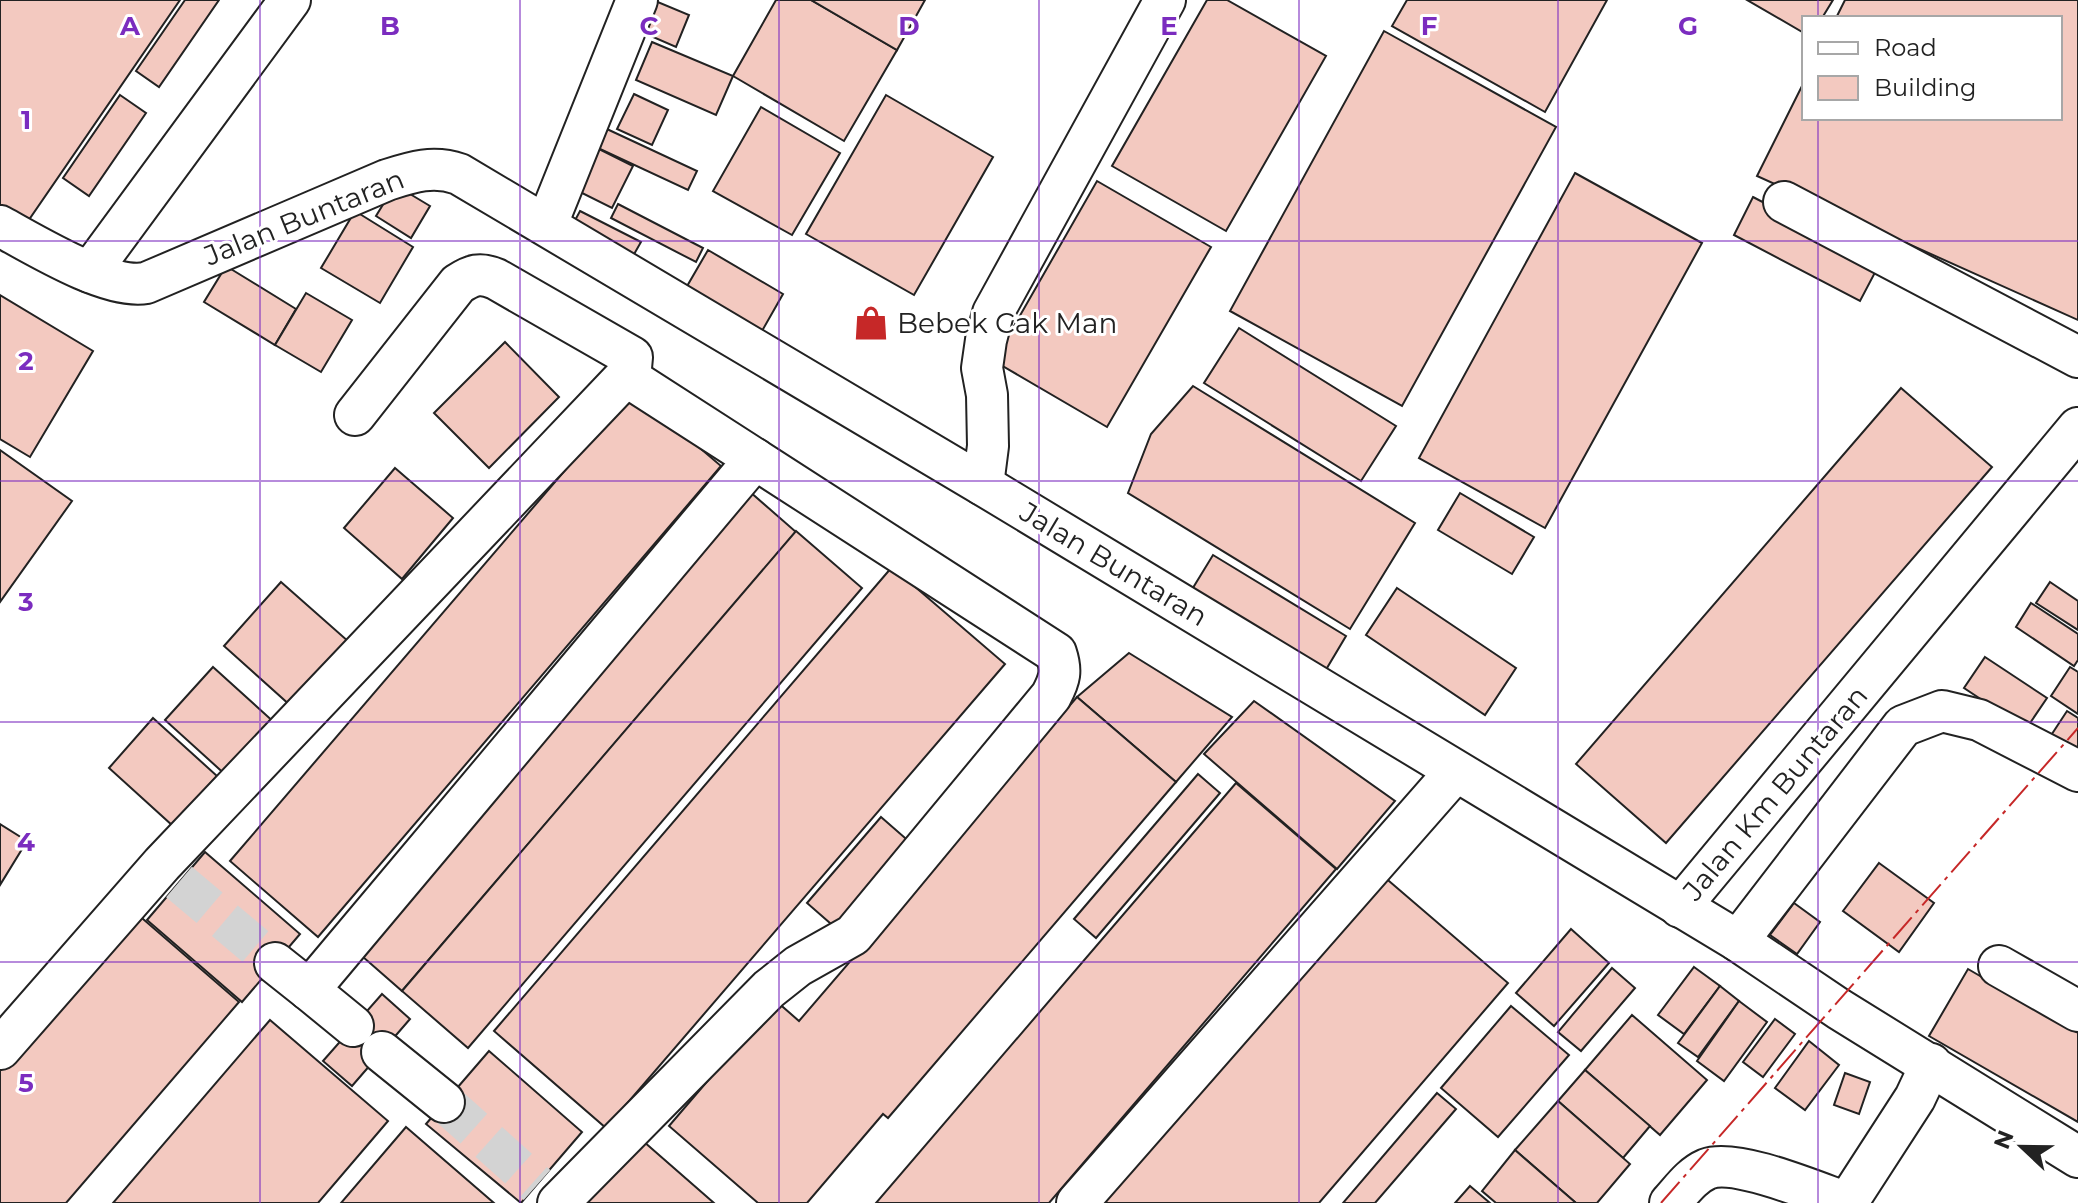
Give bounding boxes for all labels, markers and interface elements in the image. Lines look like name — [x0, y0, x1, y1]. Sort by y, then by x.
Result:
text: A — [119, 10, 141, 42]
text: B — [380, 10, 400, 42]
text: C — [640, 10, 659, 42]
text: D — [898, 10, 920, 42]
text: E — [1160, 10, 1178, 42]
text: F — [1421, 10, 1437, 42]
text: G — [1678, 10, 1698, 42]
legend — [1802, 16, 2062, 120]
text: Road — [1874, 33, 1937, 62]
text: Building — [1874, 73, 1977, 102]
text: 1 — [21, 104, 31, 136]
street label: Jalan Buntaran — [198, 161, 409, 273]
shop icon: Bebek Cak Man — [852, 304, 890, 342]
place label: Bebek Cak Man — [897, 306, 1117, 340]
text: 2 — [18, 345, 34, 377]
street label: Jalan Buntaran — [1013, 494, 1214, 633]
text: 3 — [17, 586, 34, 618]
street label: Jalan Km Buntaran — [1675, 679, 1875, 908]
text: 4 — [17, 826, 35, 858]
text: 5 — [18, 1067, 34, 1099]
north arrow — [1982, 1107, 2062, 1187]
text: N — [1988, 1126, 2020, 1153]

